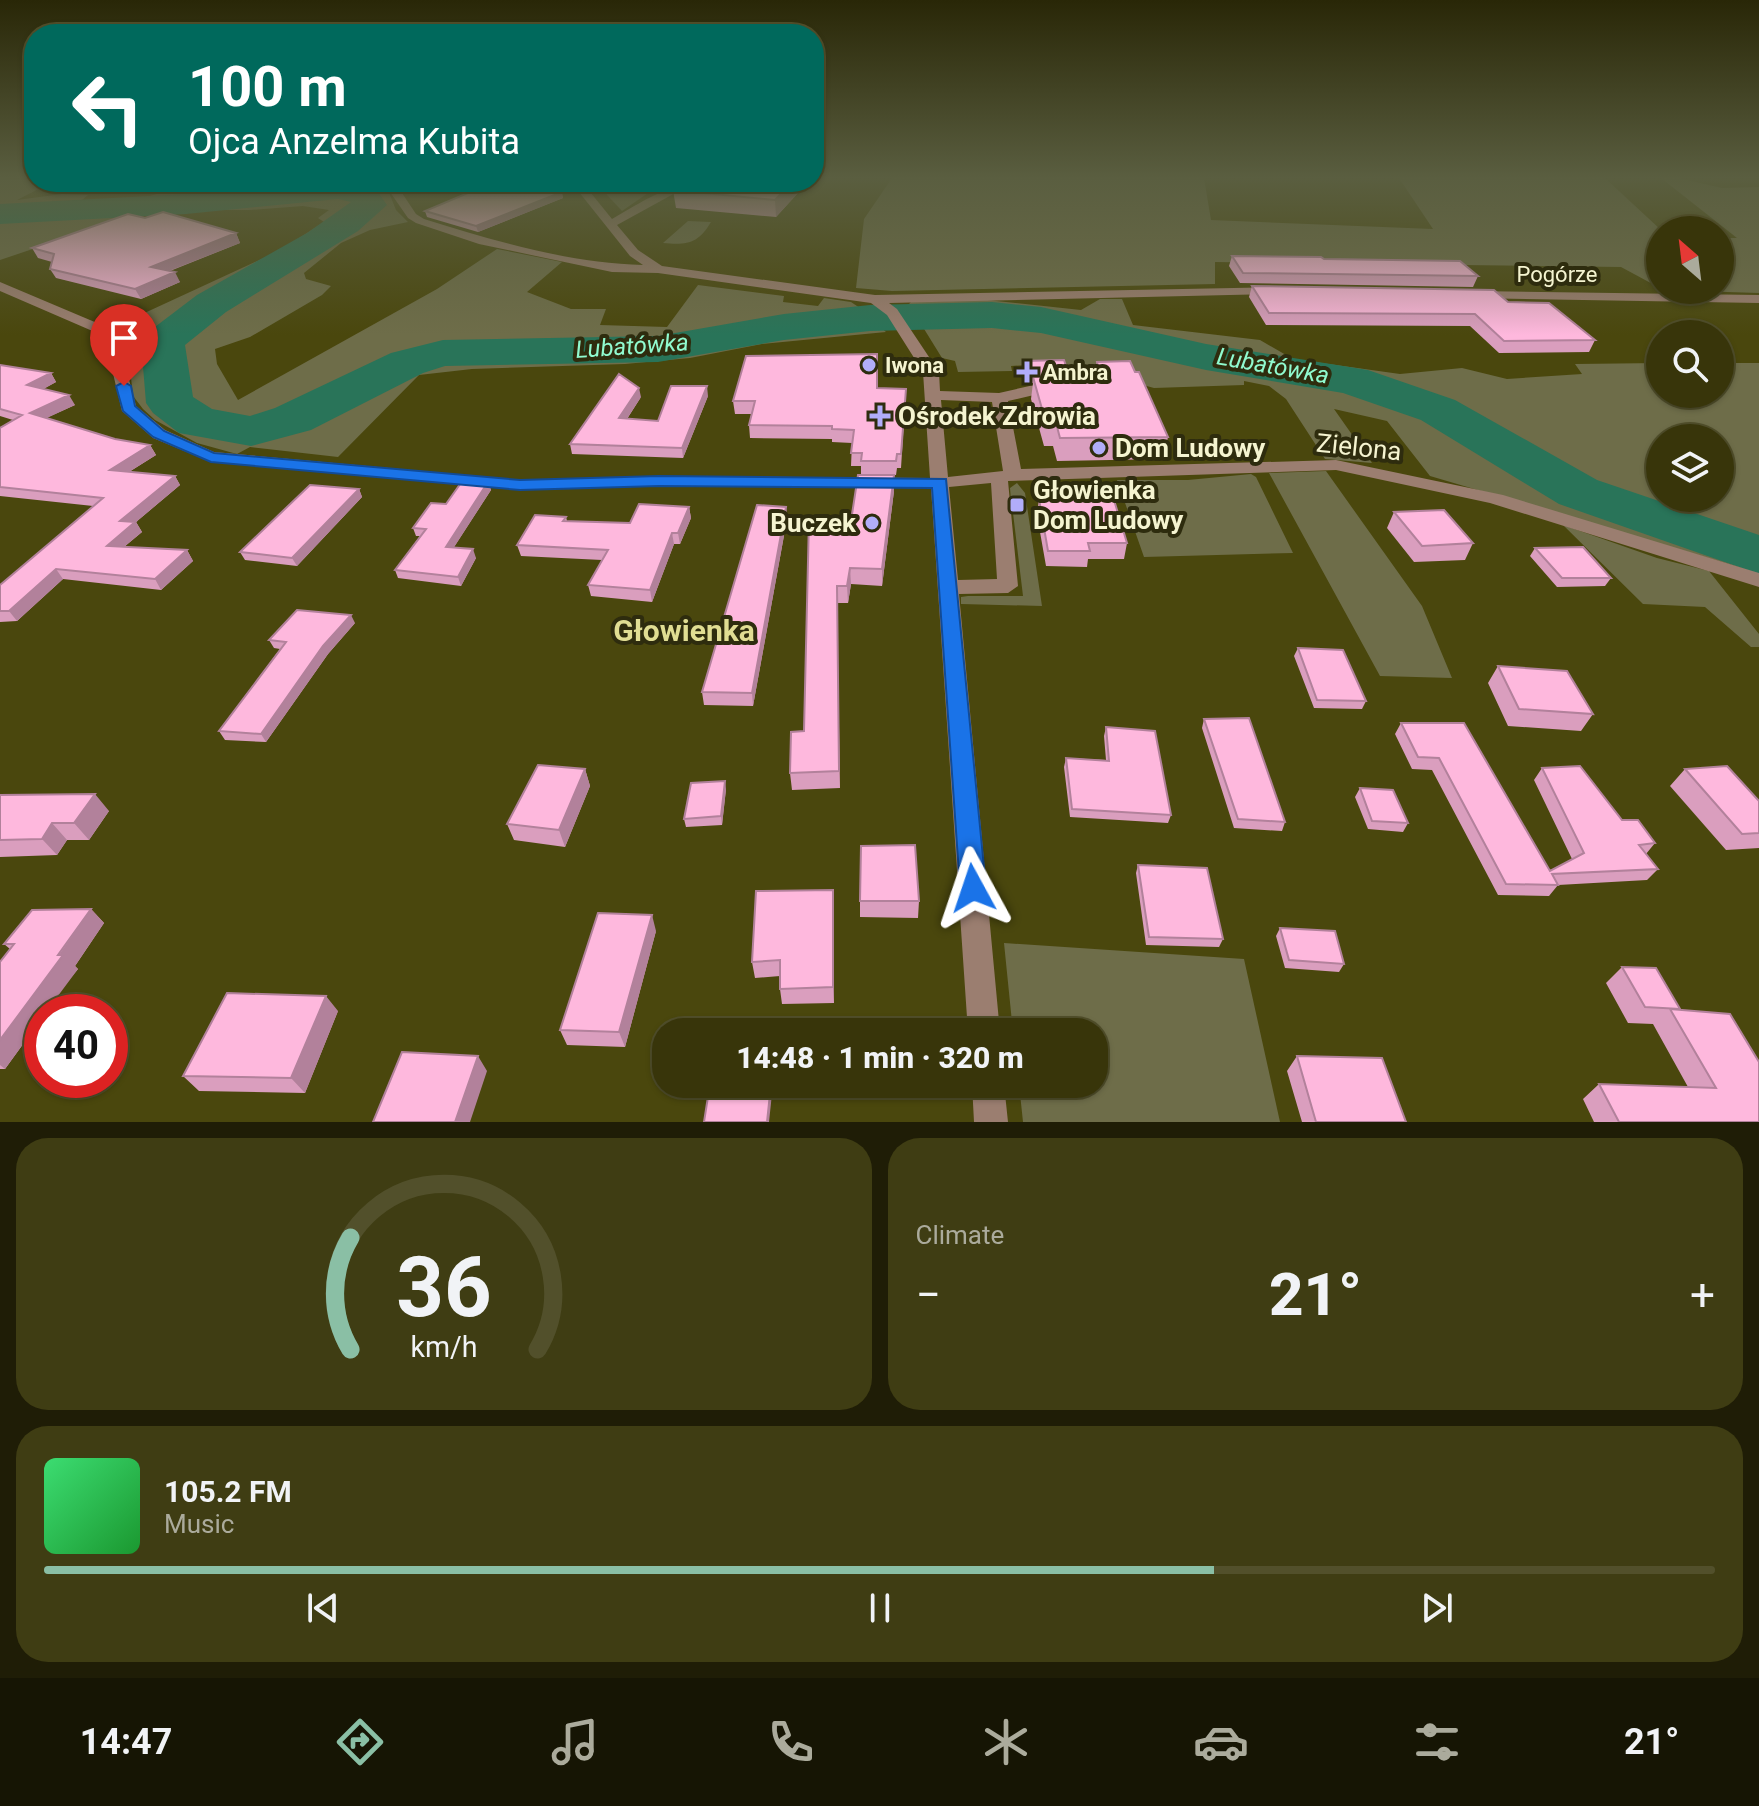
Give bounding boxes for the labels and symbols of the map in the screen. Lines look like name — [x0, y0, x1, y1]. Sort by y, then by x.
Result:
north arrow — [1646, 216, 1734, 304]
street label: Pogórze — [1516, 262, 1598, 287]
pin — [90, 304, 158, 386]
water label: Lubatówka — [575, 328, 689, 364]
water label: Lubatówka — [1215, 342, 1331, 390]
place label: Iwona — [885, 353, 944, 378]
marker: Iwona — [860, 356, 878, 374]
place label: Ambra — [1043, 360, 1109, 385]
marker: Ambra — [1018, 363, 1036, 381]
place label: Ośrodek Zdrowia — [898, 401, 1096, 431]
marker: Ośrodek Zdrowia — [869, 405, 891, 427]
street label: Zielona — [1315, 428, 1403, 466]
place label: Dom Ludowy — [1115, 433, 1266, 463]
marker: Dom Ludowy — [1090, 439, 1108, 457]
place label: Głowienka Dom Ludowy — [1033, 475, 1184, 535]
marker: Głowienka Dom Ludowy — [1008, 496, 1026, 514]
place label: Buczek — [770, 508, 857, 538]
marker: Buczek — [863, 514, 881, 532]
district label: Głowienka — [613, 613, 755, 648]
position arrow — [931, 846, 1015, 930]
speed limit sign: 40 — [24, 994, 128, 1098]

